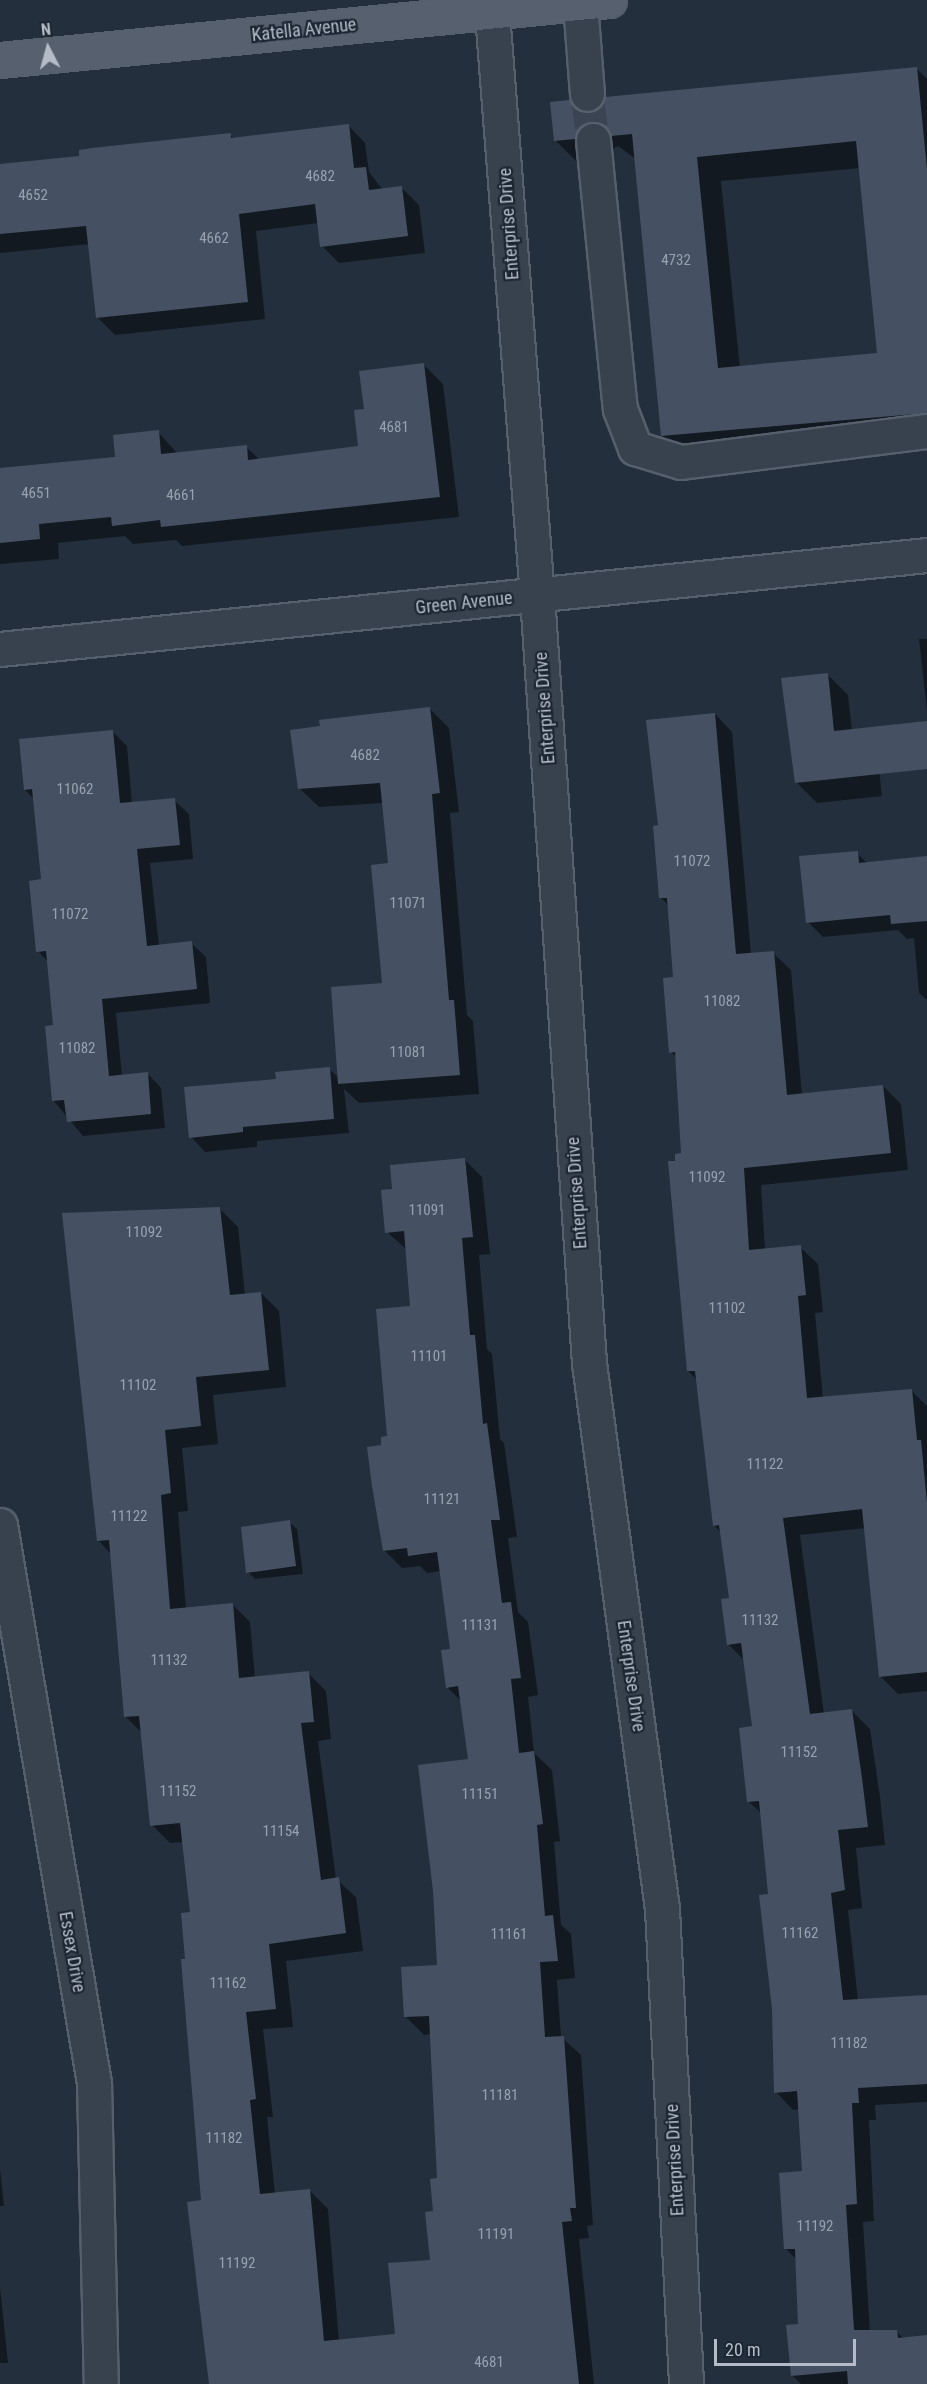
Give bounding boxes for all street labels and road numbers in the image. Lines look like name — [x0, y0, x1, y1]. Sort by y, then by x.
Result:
street label: Katella Avenue — [251, 14, 357, 46]
street label: Enterprise Drive — [494, 167, 524, 281]
street label: Green Avenue — [414, 587, 514, 619]
street label: Enterprise Drive — [530, 651, 560, 765]
street label: Enterprise Drive — [562, 1136, 592, 1250]
street label: Enterprise Drive — [613, 1619, 649, 1733]
street label: Essex Drive — [54, 1910, 90, 1994]
street label: Enterprise Drive — [661, 2103, 689, 2217]

